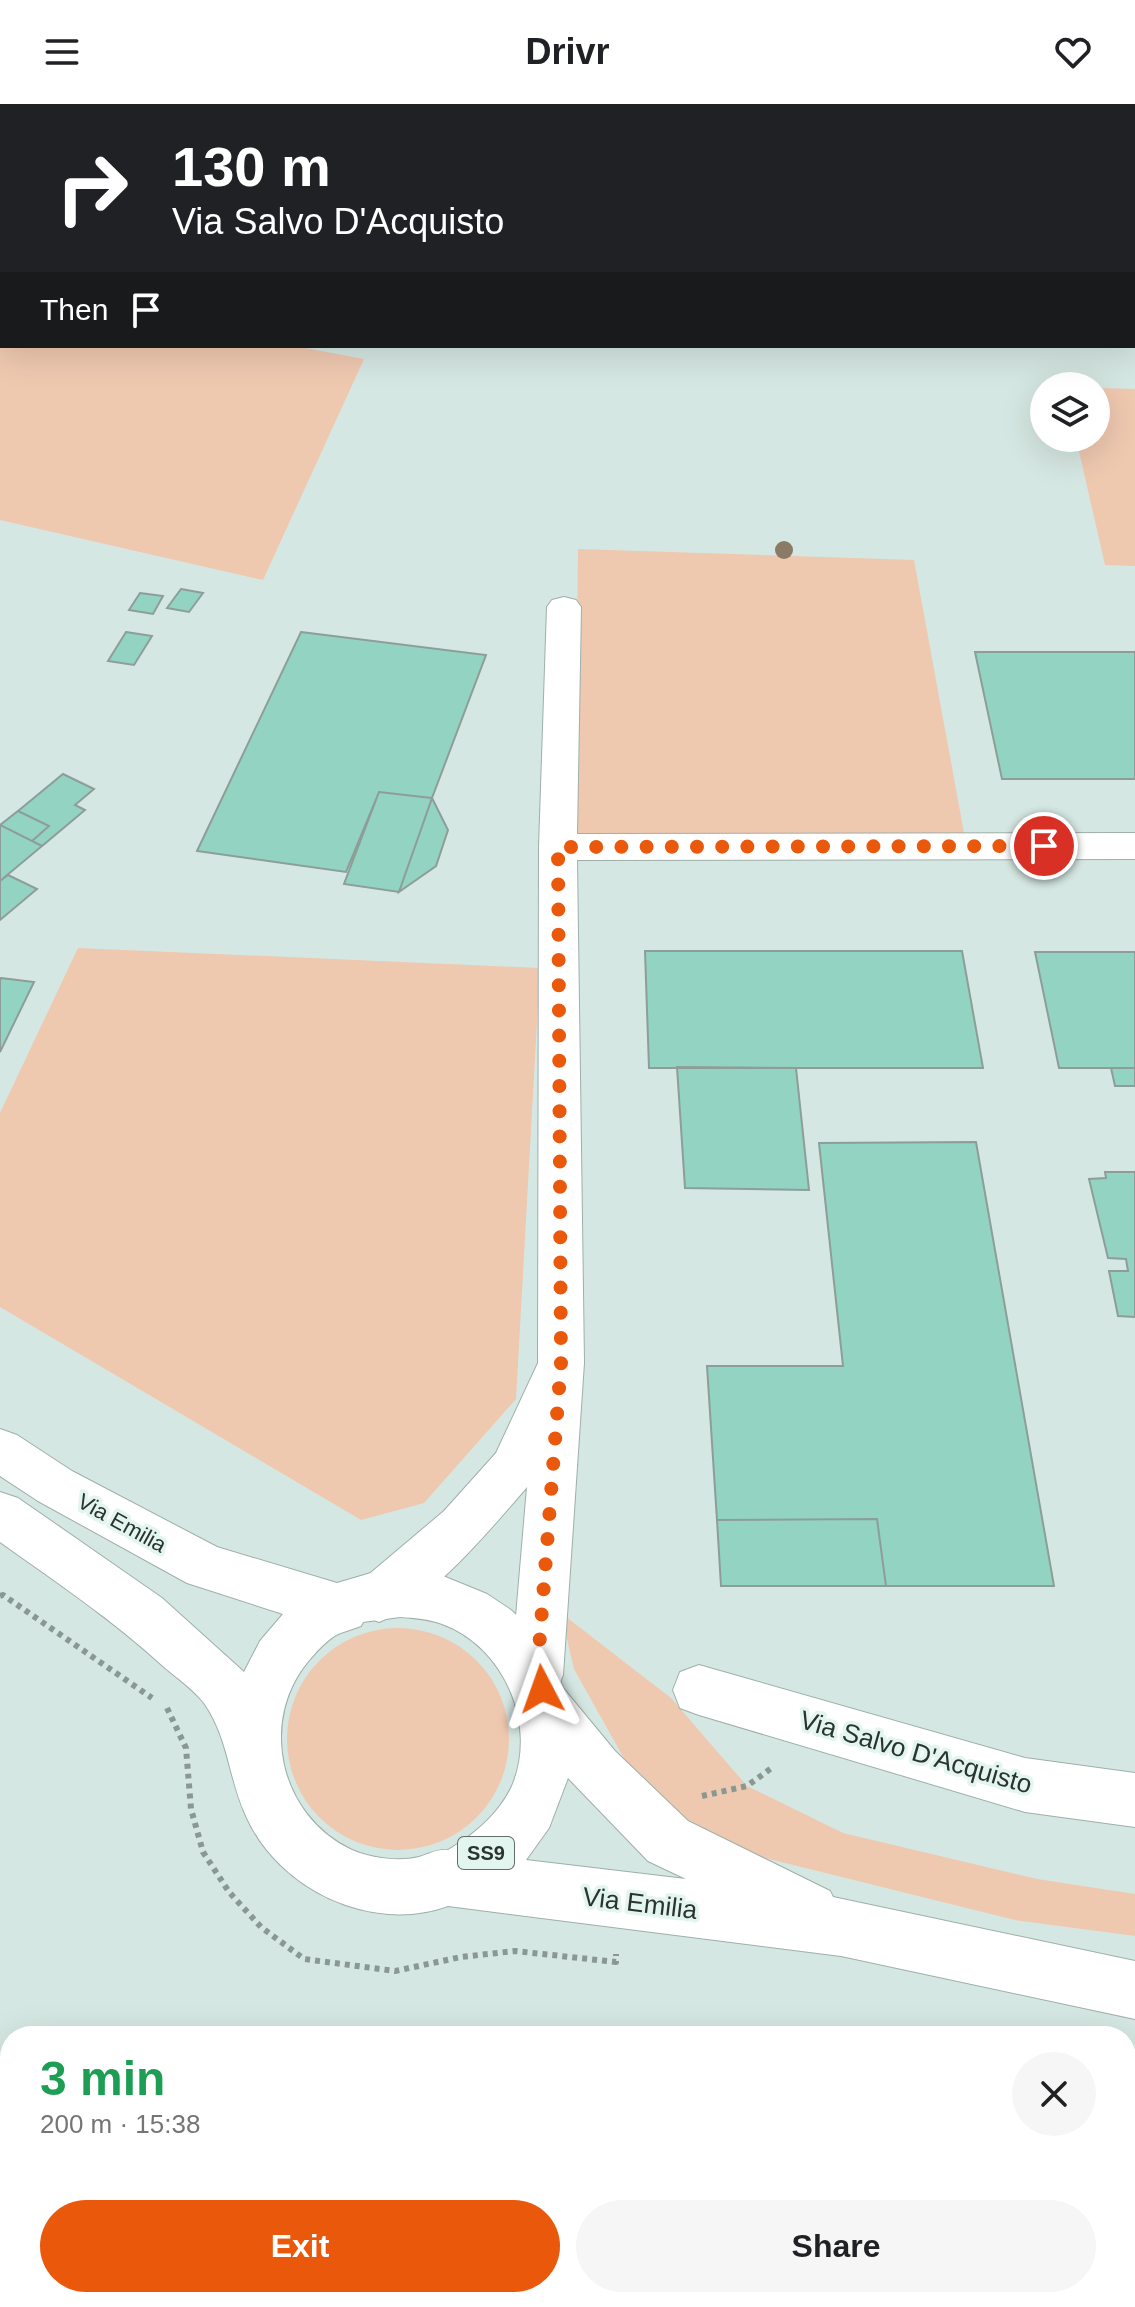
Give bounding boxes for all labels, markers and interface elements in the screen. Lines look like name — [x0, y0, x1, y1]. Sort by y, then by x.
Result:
icon: menu — [40, 30, 84, 74]
icon: heart — [1051, 30, 1095, 74]
text: Drivr — [525, 31, 610, 72]
text: 130 m — [172, 135, 331, 198]
icon: right — [40, 136, 144, 240]
text: Via Salvo D'Acquisto — [172, 201, 504, 242]
icon: arrive — [124, 288, 168, 332]
text: Then — [40, 293, 108, 326]
map controls — [1030, 372, 1110, 452]
button: layers — [1030, 372, 1110, 452]
pin — [1010, 812, 1078, 880]
icon: arrive — [1022, 824, 1066, 868]
street label: Via Emilia — [73, 1488, 171, 1558]
position arrow — [500, 1647, 584, 1731]
street label: Via Salvo D'Acquisto — [796, 1704, 1036, 1800]
road number: SS9 — [458, 1837, 514, 1869]
street label: Via Emilia — [581, 1881, 699, 1925]
text: 3 min — [40, 2052, 165, 2105]
button: close — [1012, 2052, 1096, 2136]
text: 200 m · 15:38 — [40, 2109, 200, 2139]
button: Exit — [40, 2200, 560, 2292]
button: Share — [576, 2200, 1096, 2292]

